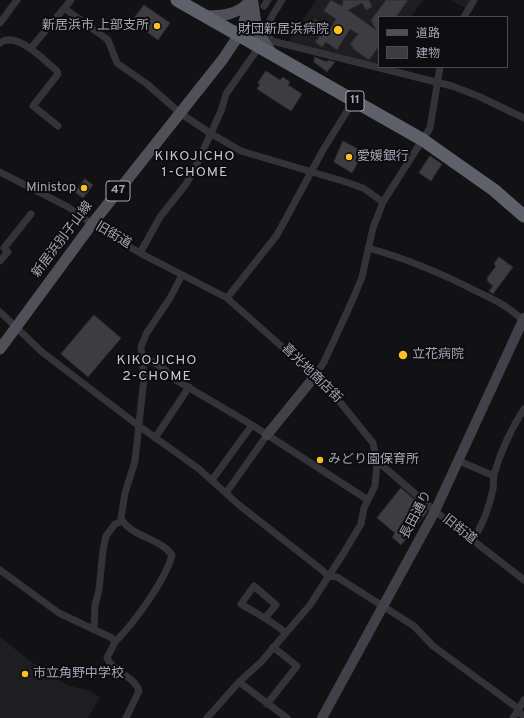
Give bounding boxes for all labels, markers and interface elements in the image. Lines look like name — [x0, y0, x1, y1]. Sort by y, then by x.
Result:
legend — [378, 16, 508, 68]
place label: 新居浜市 上部支所 — [42, 18, 149, 34]
marker: 新居浜市 上部支所 — [152, 21, 162, 31]
place label: 財団新居浜病院 — [238, 22, 329, 38]
marker: 財団新居浜病院 — [332, 24, 344, 36]
text: 道路 — [416, 26, 440, 42]
text: 建物 — [416, 46, 440, 62]
road number: 11 — [346, 91, 364, 111]
district label: KIKOJICHO 1-CHOME — [154, 149, 236, 182]
place label: 愛媛銀行 — [357, 149, 409, 165]
marker: 愛媛銀行 — [344, 152, 354, 162]
place label: Ministop — [26, 180, 76, 196]
road number: 47 — [106, 181, 130, 201]
marker: Ministop — [79, 183, 89, 193]
street label: 新居浜別子山線 — [29, 199, 97, 281]
street label: 旧街道 — [92, 219, 134, 253]
street label: 喜光地商店街 — [278, 341, 344, 407]
place label: 立花病院 — [412, 347, 464, 363]
marker: 立花病院 — [397, 349, 409, 361]
district label: KIKOJICHO 2-CHOME — [116, 353, 198, 386]
place label: みどり園保育所 — [328, 452, 419, 468]
marker: みどり園保育所 — [315, 455, 325, 465]
street label: 長田通り — [398, 488, 436, 542]
street label: 旧街道 — [439, 512, 479, 548]
place label: 市立角野中学校 — [33, 666, 124, 682]
marker: 市立角野中学校 — [20, 669, 30, 679]

